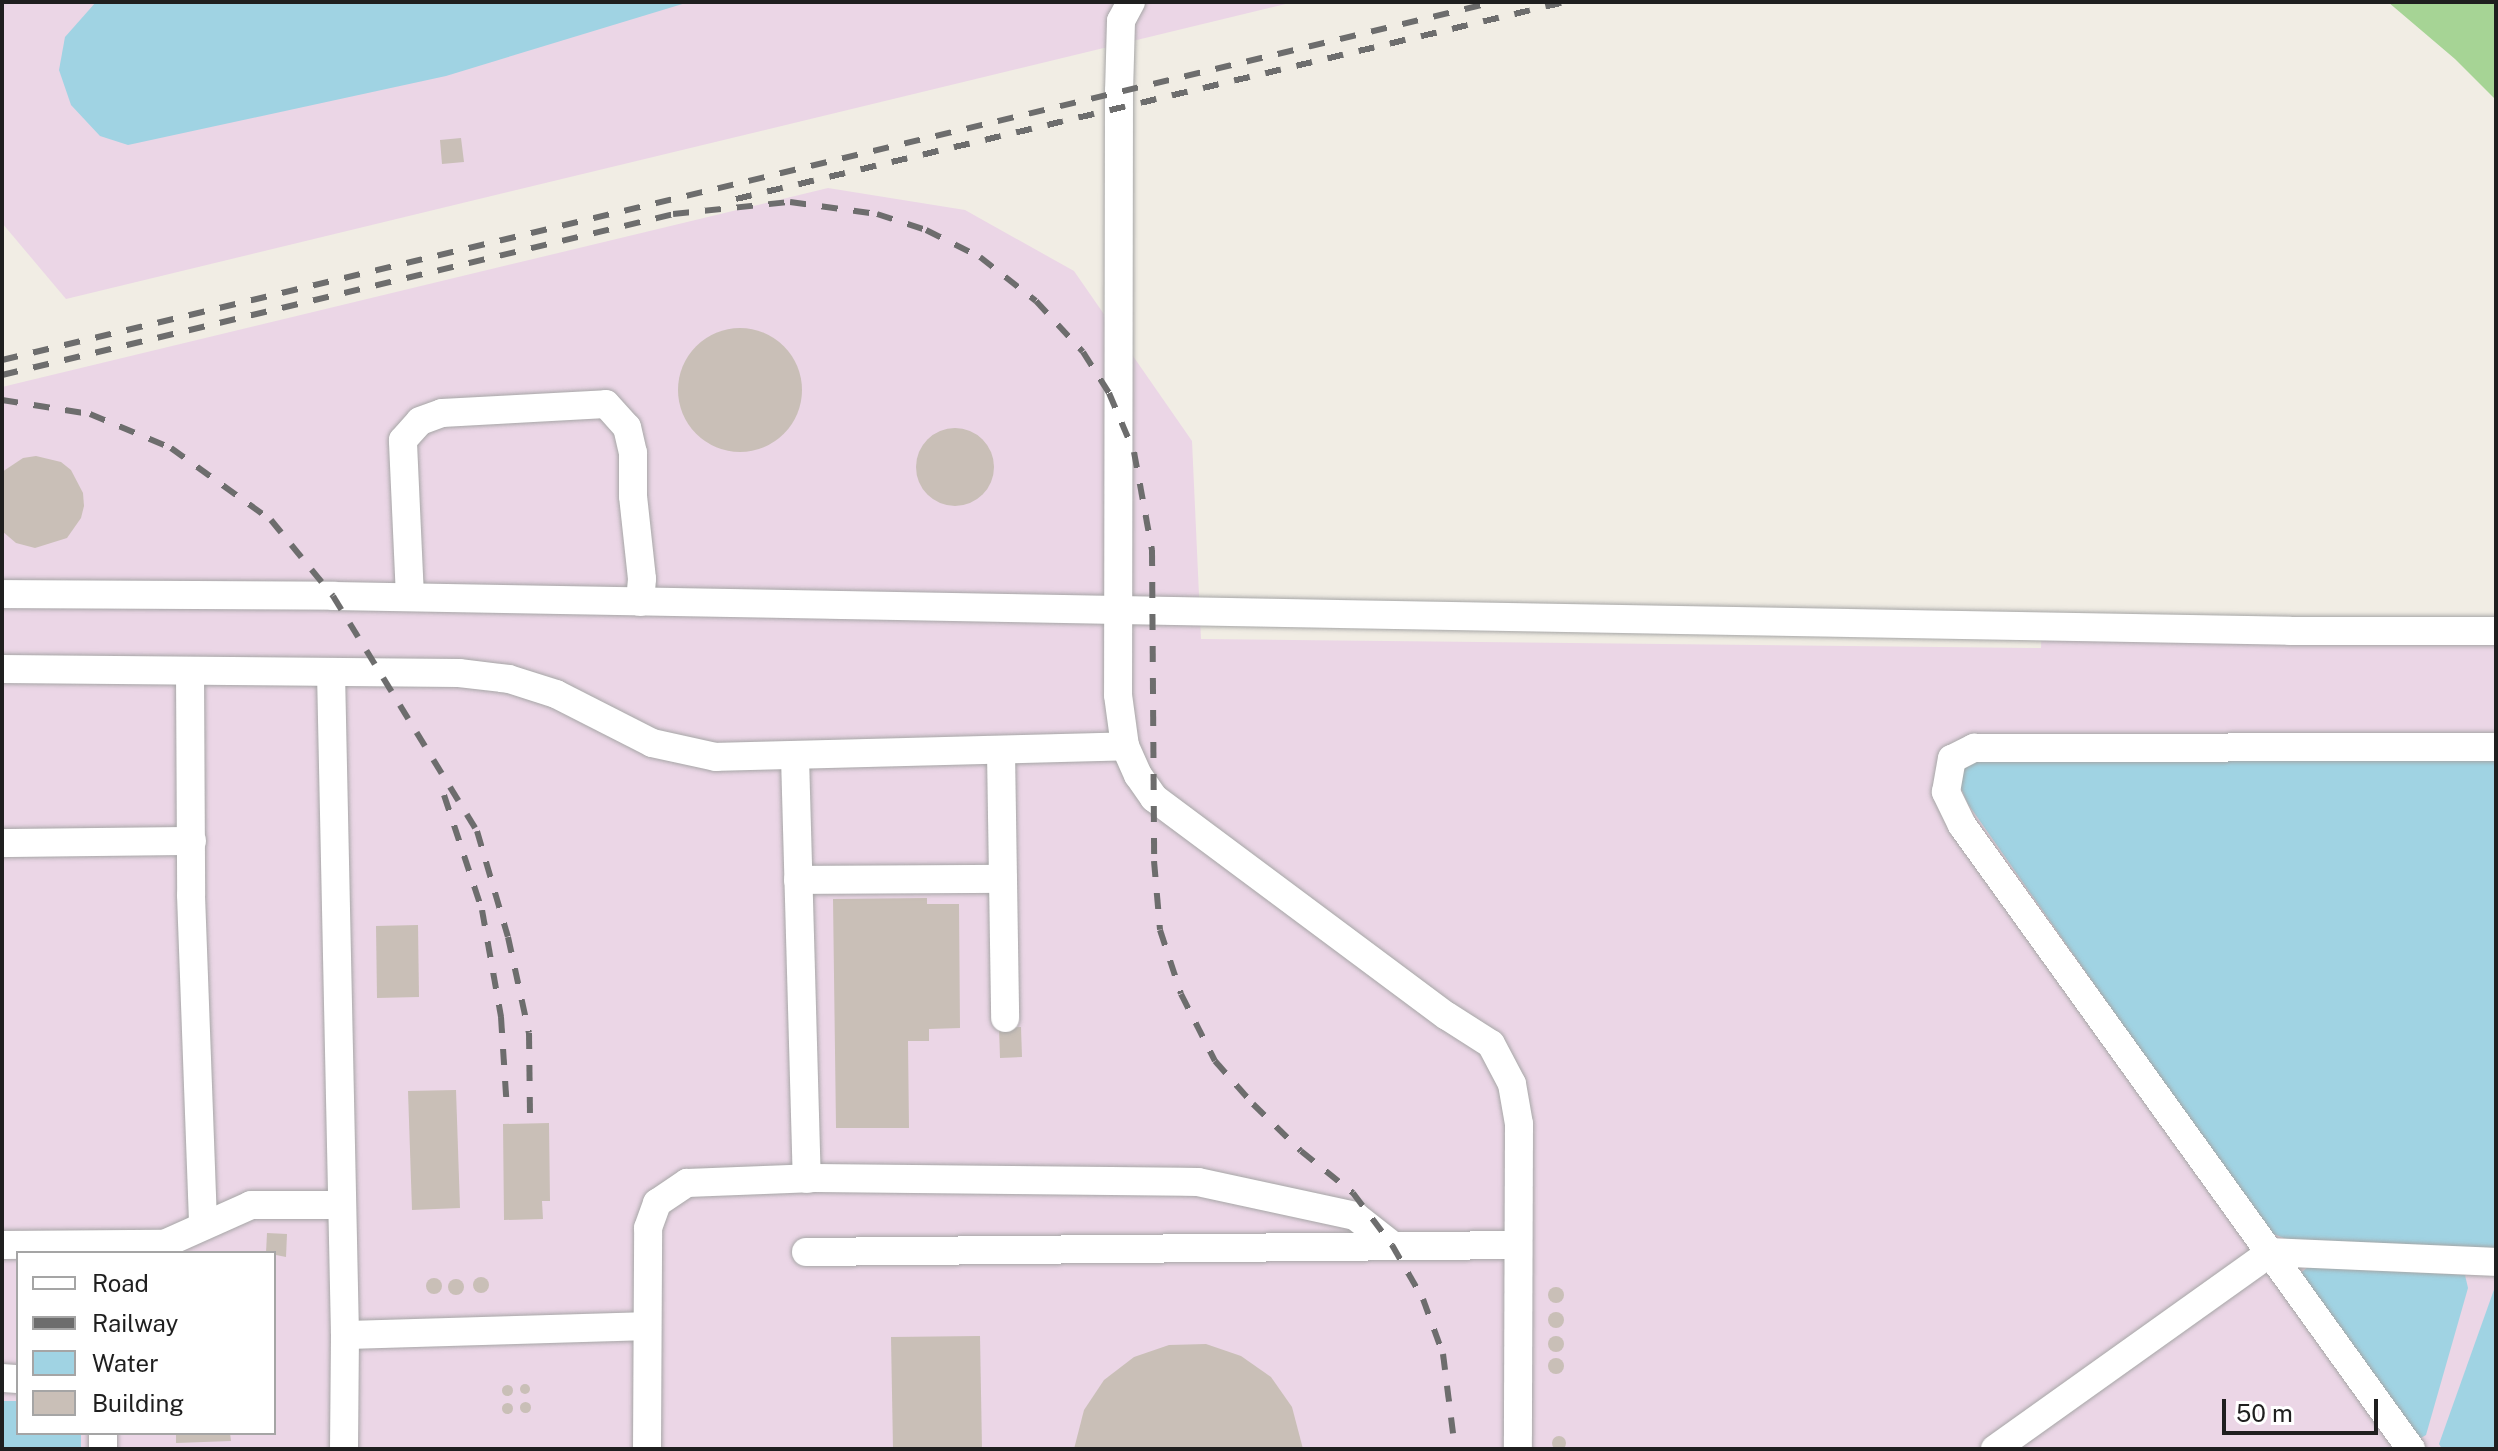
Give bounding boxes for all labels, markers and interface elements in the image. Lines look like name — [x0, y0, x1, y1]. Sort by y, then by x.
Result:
legend — [16, 1251, 276, 1435]
text: Road — [92, 1269, 149, 1297]
text: Railway — [92, 1309, 178, 1337]
text: Water — [92, 1349, 159, 1377]
scale bar — [2226, 1383, 2382, 1433]
text: Building — [92, 1389, 184, 1417]
text: 50 m — [2236, 1399, 2293, 1427]

